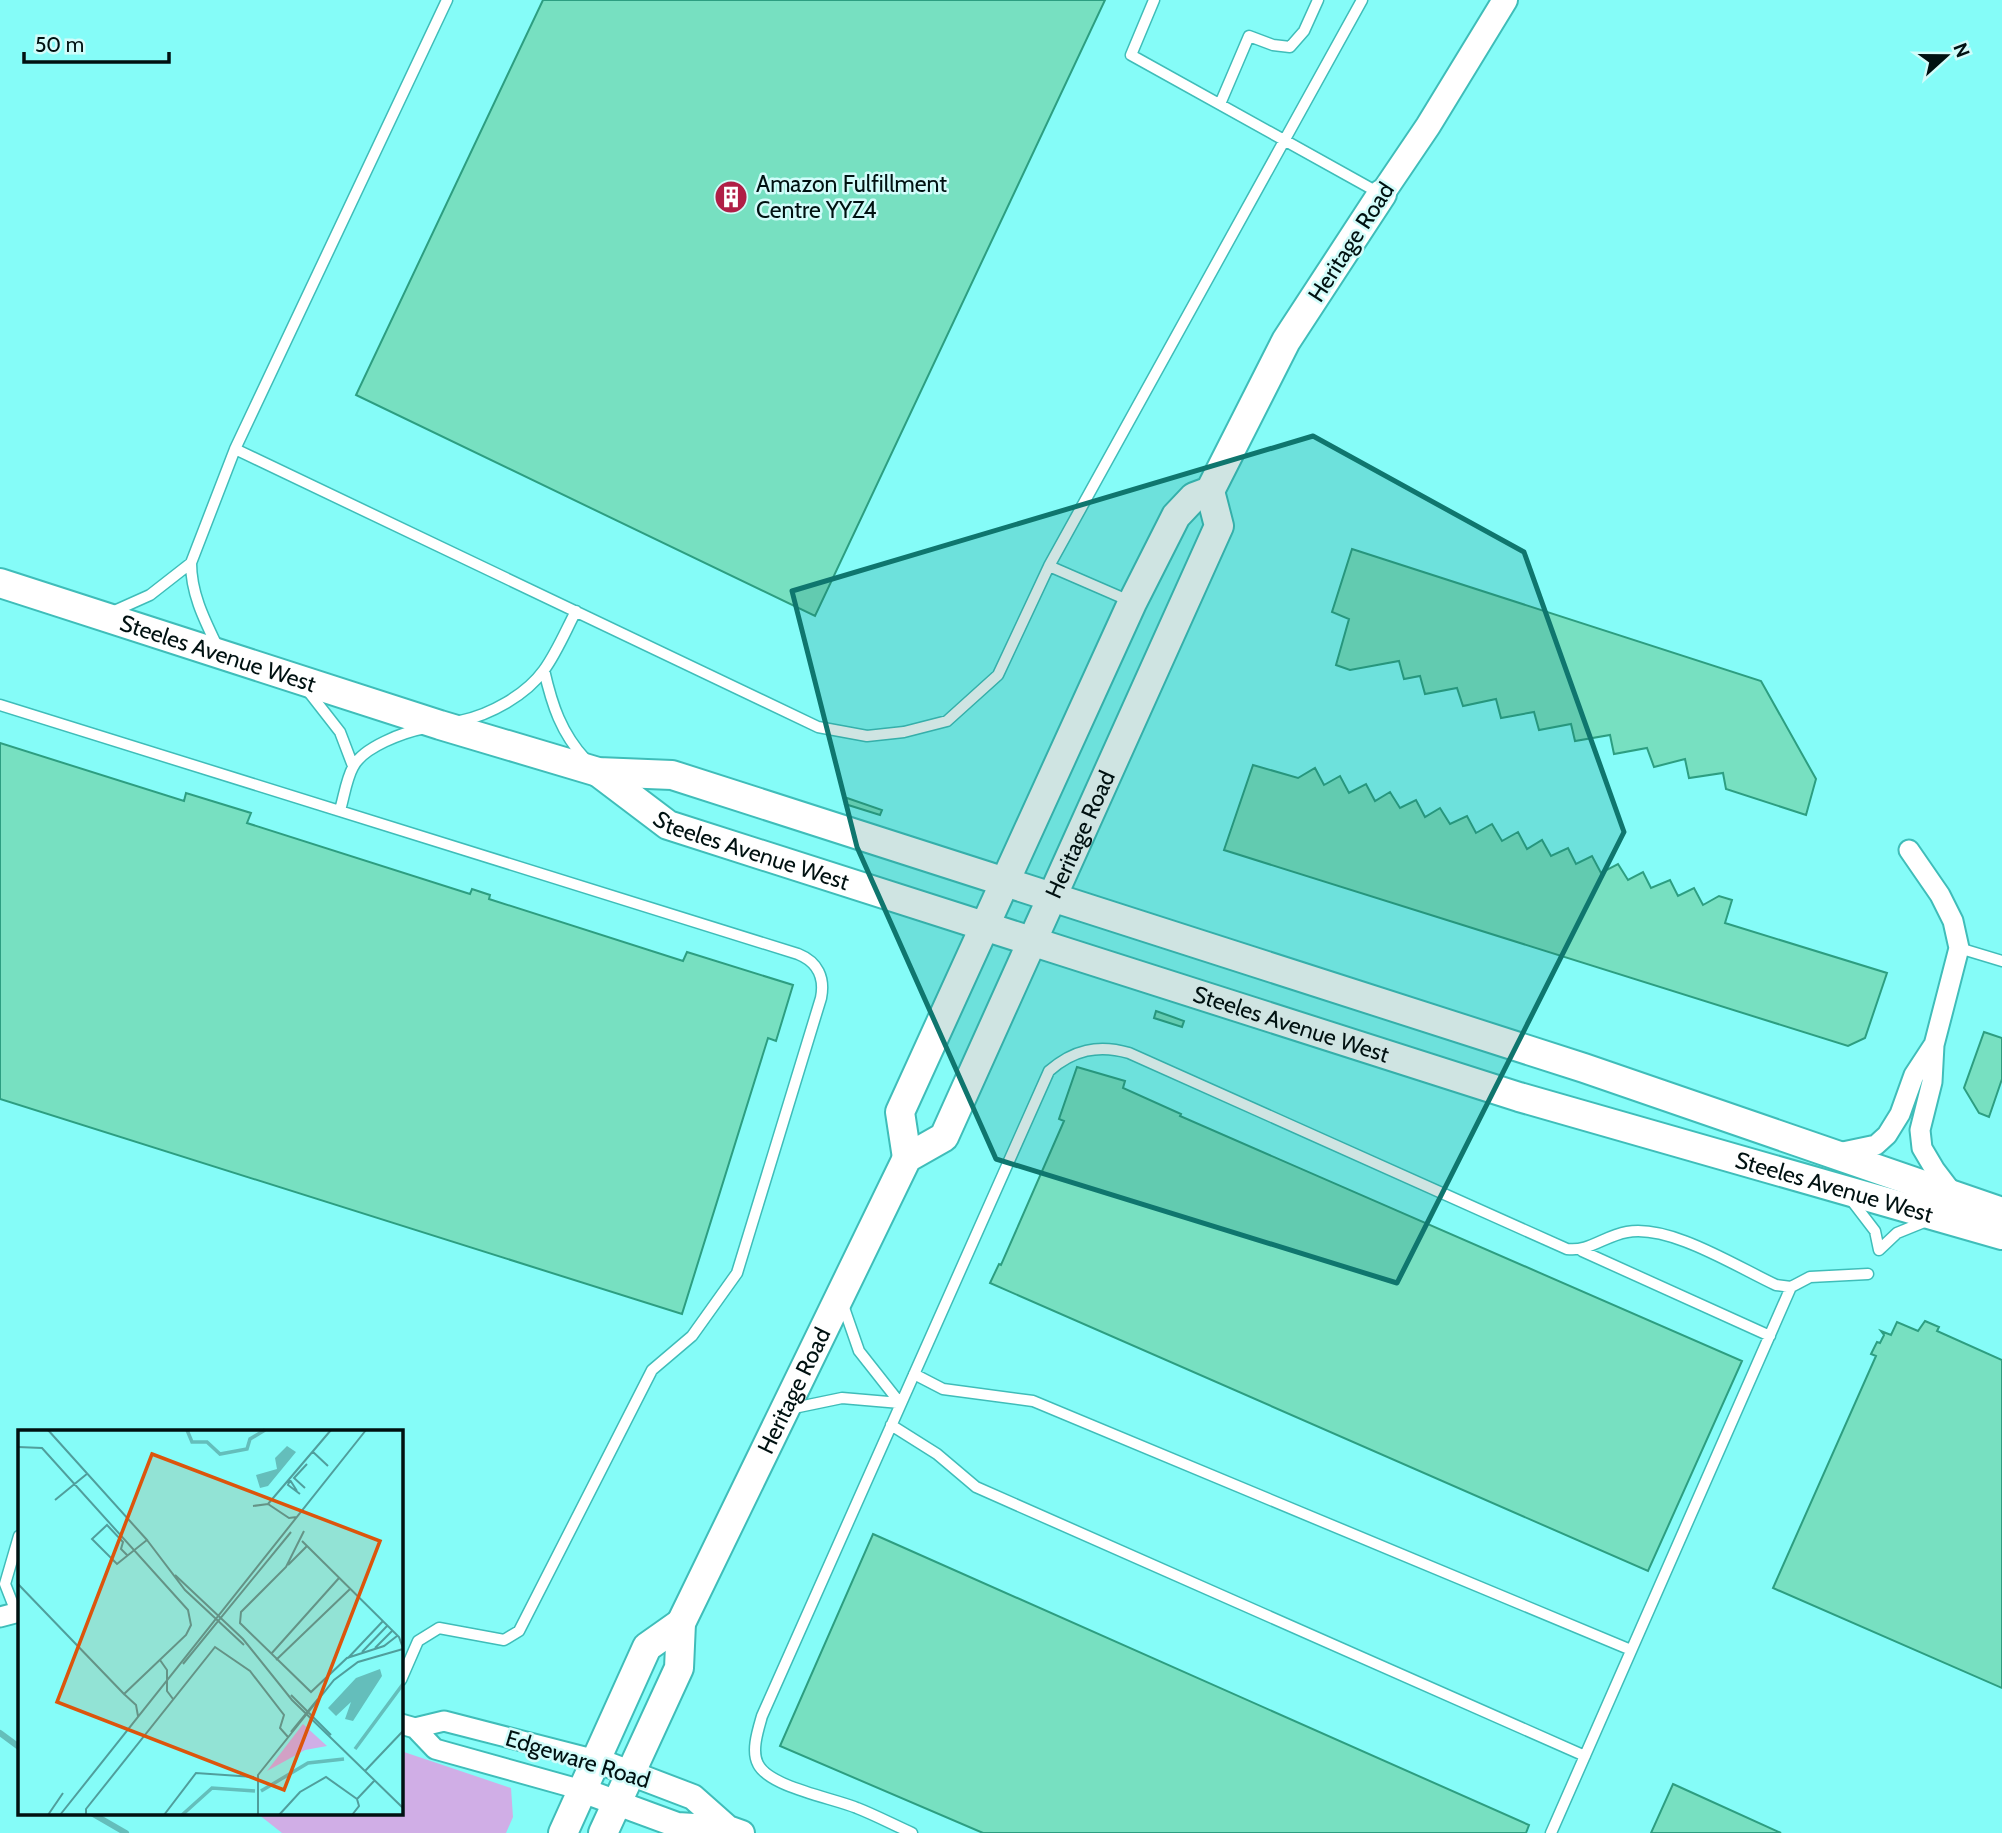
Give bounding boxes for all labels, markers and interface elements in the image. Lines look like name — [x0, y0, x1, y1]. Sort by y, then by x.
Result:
scale bar — [24, 21, 170, 65]
north arrow — [1911, 21, 1981, 91]
text: 50 m — [35, 32, 84, 57]
text: N — [1948, 40, 1975, 60]
place label: Amazon Fulfillment Centre YYZ4 — [756, 170, 947, 224]
street label: Heritage Road — [1302, 177, 1400, 307]
building icon: Amazon Fulfillment Centre YYZ4 — [712, 178, 750, 216]
street label: Steeles Avenue West — [116, 609, 320, 698]
street label: Heritage Road — [1039, 766, 1121, 903]
street label: Steeles Avenue West — [648, 805, 853, 896]
street label: Steeles Avenue West — [1190, 980, 1393, 1069]
street label: Steeles Avenue West — [1732, 1146, 1936, 1229]
street label: Heritage Road — [751, 1323, 836, 1458]
inset map — [18, 1430, 402, 1815]
street label: Edgeware Road — [502, 1724, 654, 1794]

